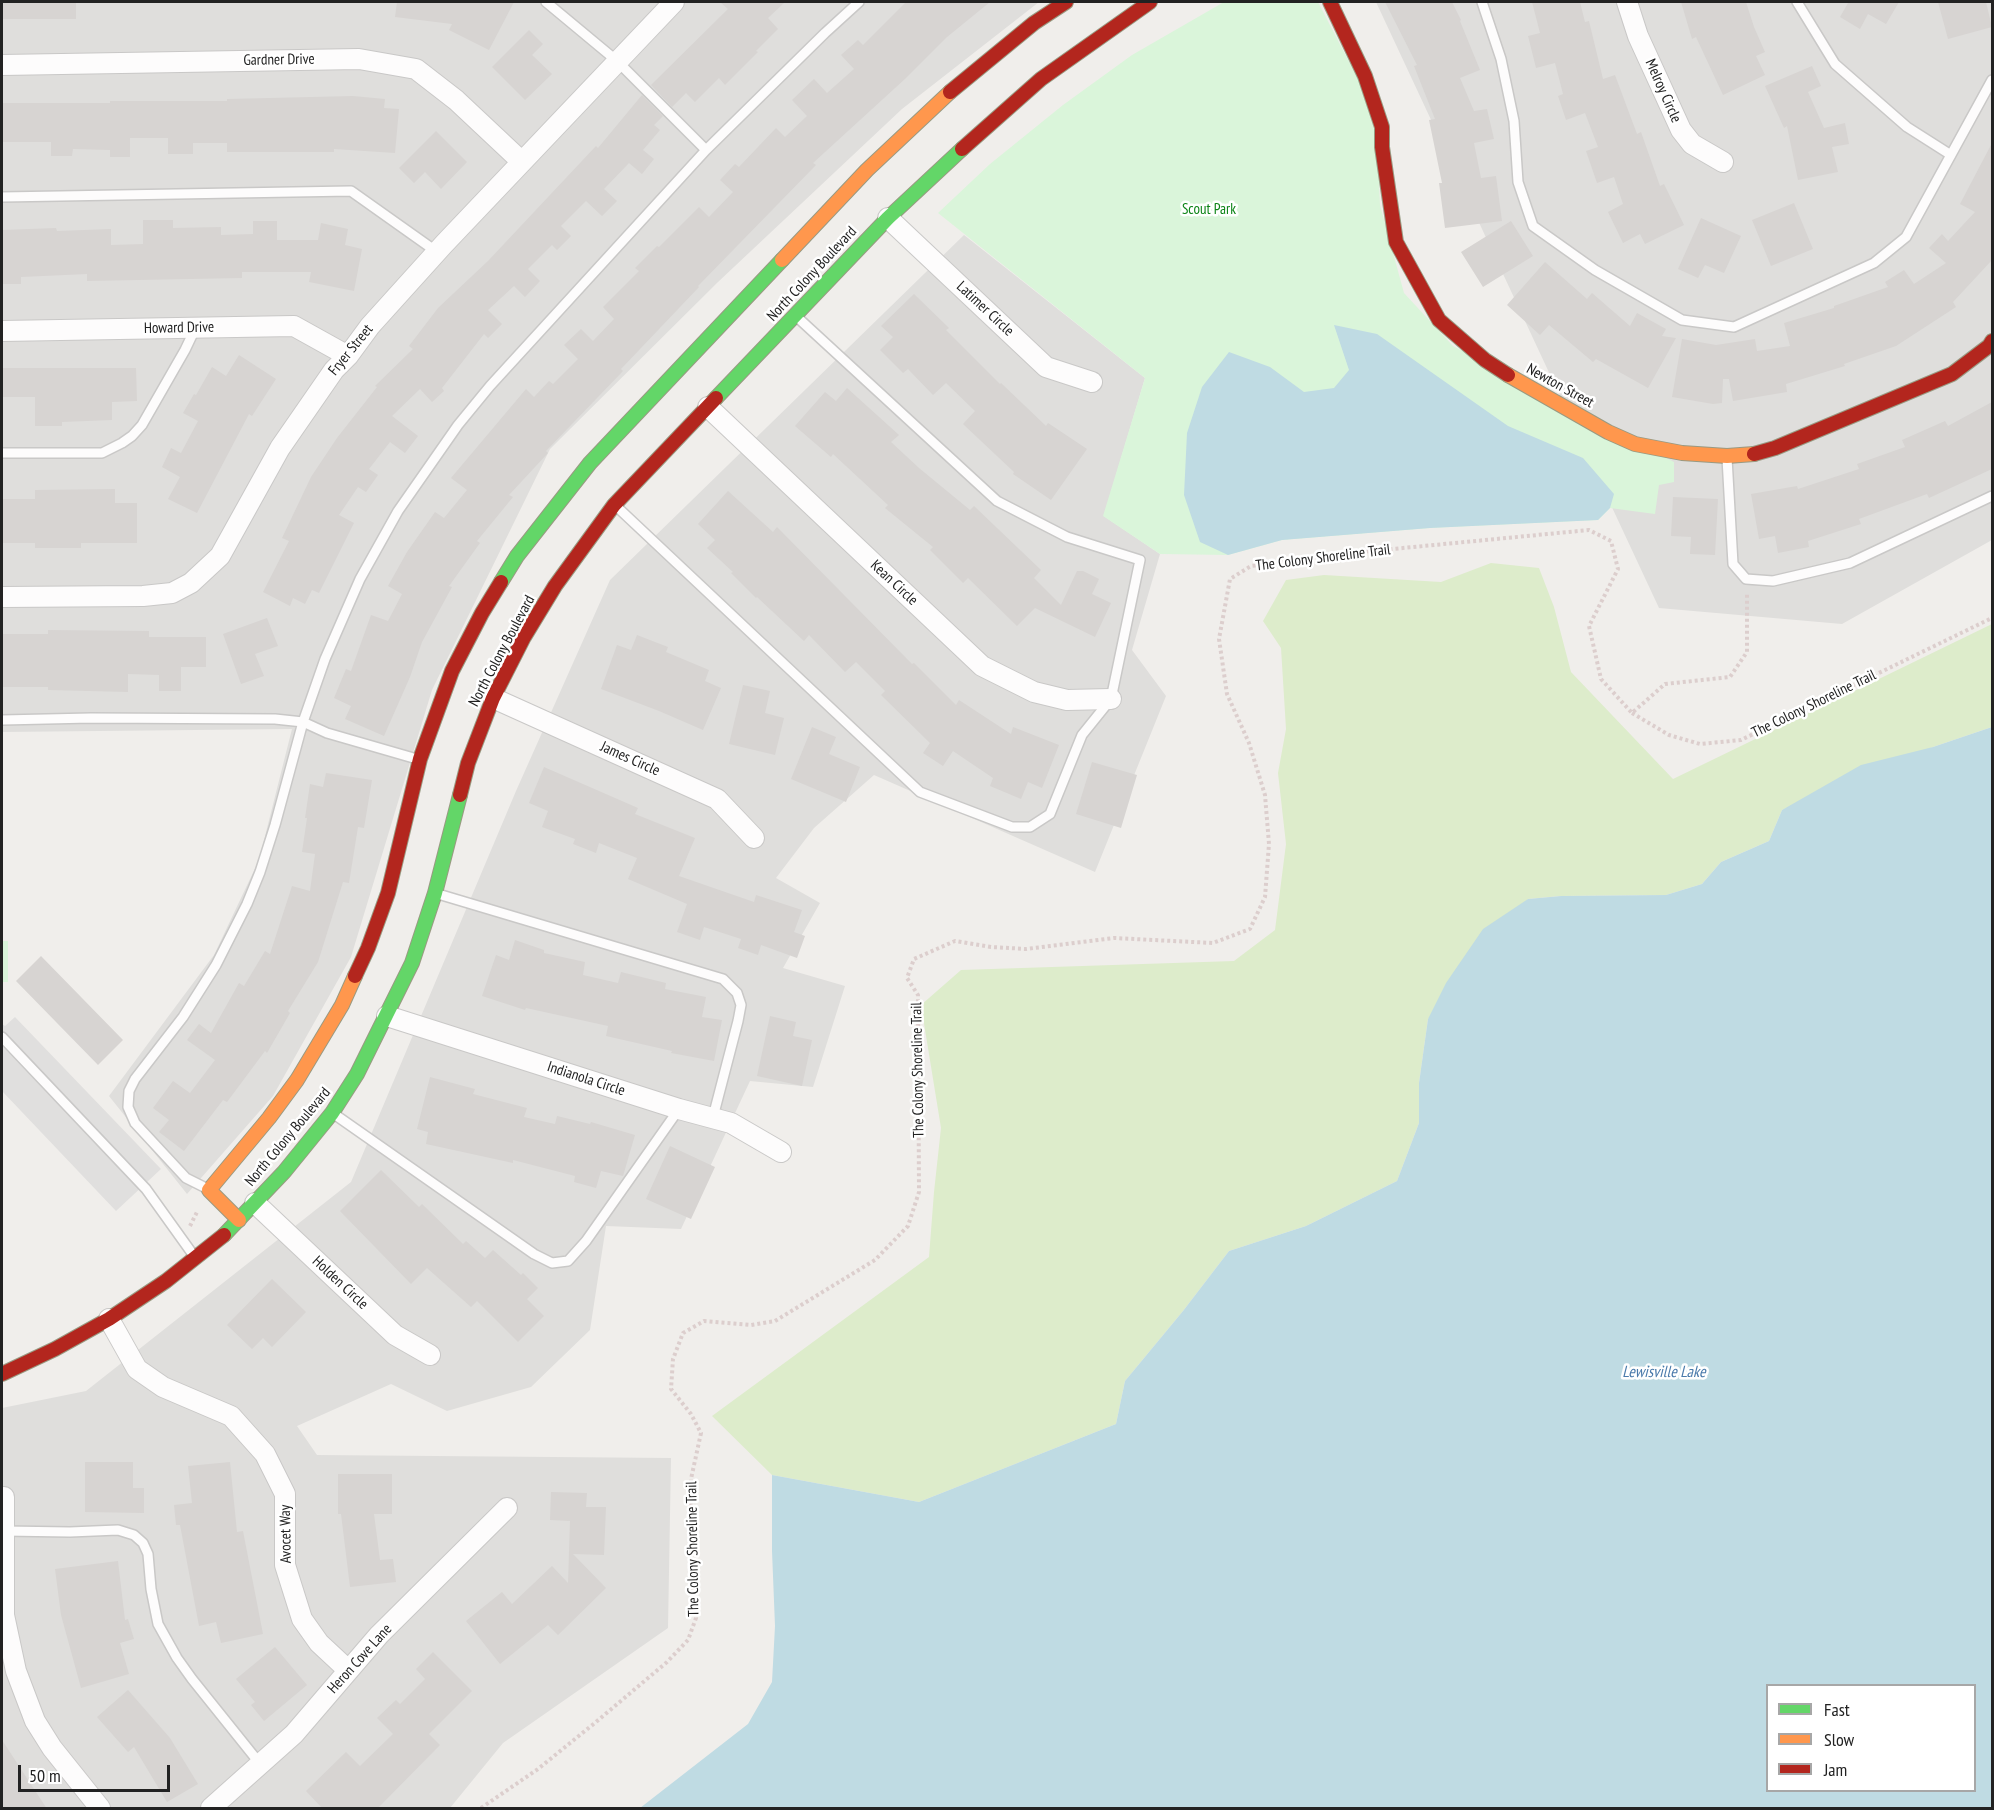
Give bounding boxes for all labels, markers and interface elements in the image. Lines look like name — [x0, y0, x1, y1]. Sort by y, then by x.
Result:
street label: Gardner Drive — [243, 50, 315, 70]
street label: Melroy Circle — [1641, 56, 1685, 126]
park label: Scout Park — [1182, 201, 1236, 219]
street label: North Colony Boulevard — [763, 223, 861, 325]
street label: Latimer Circle — [953, 278, 1017, 340]
street label: Howard Drive — [144, 318, 214, 338]
street label: Fryer Street — [325, 321, 377, 379]
street label: Newton Street — [1523, 360, 1597, 412]
street label: The Colony Shoreline Trail — [1255, 541, 1391, 575]
street label: Kean Circle — [867, 557, 921, 609]
street label: North Colony Boulevard — [465, 592, 539, 710]
street label: The Colony Shoreline Trail — [1749, 666, 1879, 742]
street label: James Circle — [598, 738, 662, 780]
street label: The Colony Shoreline Trail — [908, 1002, 928, 1138]
street label: Indianola Circle — [545, 1058, 627, 1100]
street label: North Colony Boulevard — [242, 1084, 334, 1190]
street label: Holden Circle — [308, 1253, 372, 1313]
water label: Lewisville Lake — [1622, 1362, 1706, 1382]
street label: The Colony Shoreline Trail — [683, 1481, 703, 1617]
street label: Avocet Way — [276, 1504, 296, 1564]
street label: Heron Cove Lane — [324, 1621, 396, 1697]
legend — [1766, 1684, 1976, 1792]
text: Fast — [1824, 1698, 1850, 1721]
text: Slow — [1824, 1728, 1854, 1751]
scale bar — [21, 1753, 172, 1791]
text: Jam — [1824, 1758, 1847, 1781]
text: 50 m — [29, 1764, 61, 1787]

